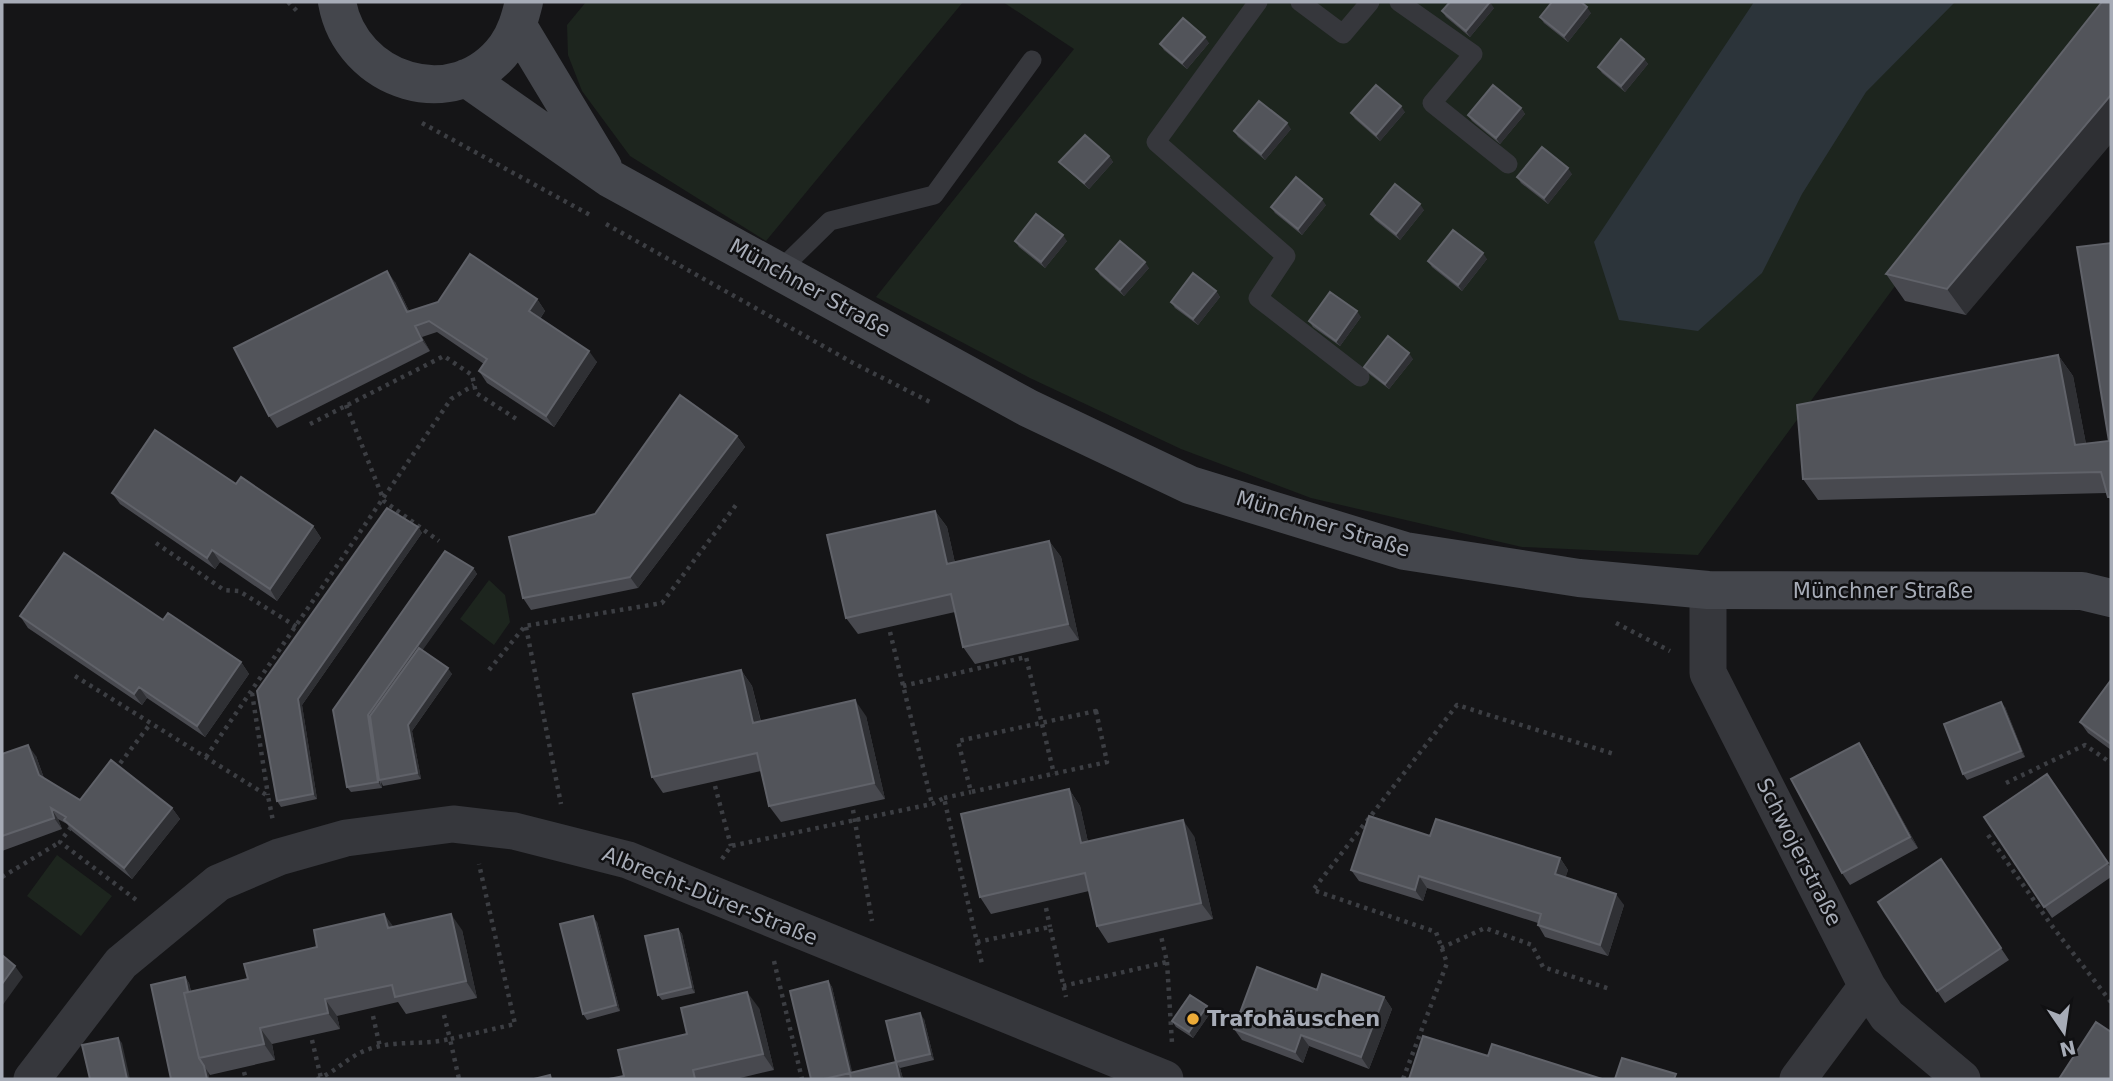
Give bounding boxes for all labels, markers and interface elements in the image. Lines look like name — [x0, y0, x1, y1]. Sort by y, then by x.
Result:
street label: Münchner Straße — [725, 234, 895, 342]
street label: Münchner Straße — [1233, 486, 1413, 562]
street label: Münchner Straße — [1793, 579, 1973, 603]
street label: Schwojerstraße — [1751, 774, 1847, 930]
street label: Albrecht-Dürer-Straße — [599, 842, 821, 950]
north arrow — [2029, 997, 2099, 1067]
place label: Trafohäuschen — [1207, 1007, 1380, 1031]
marker: Trafohäuschen — [1185, 1011, 1201, 1027]
text: N — [2058, 1036, 2078, 1061]

